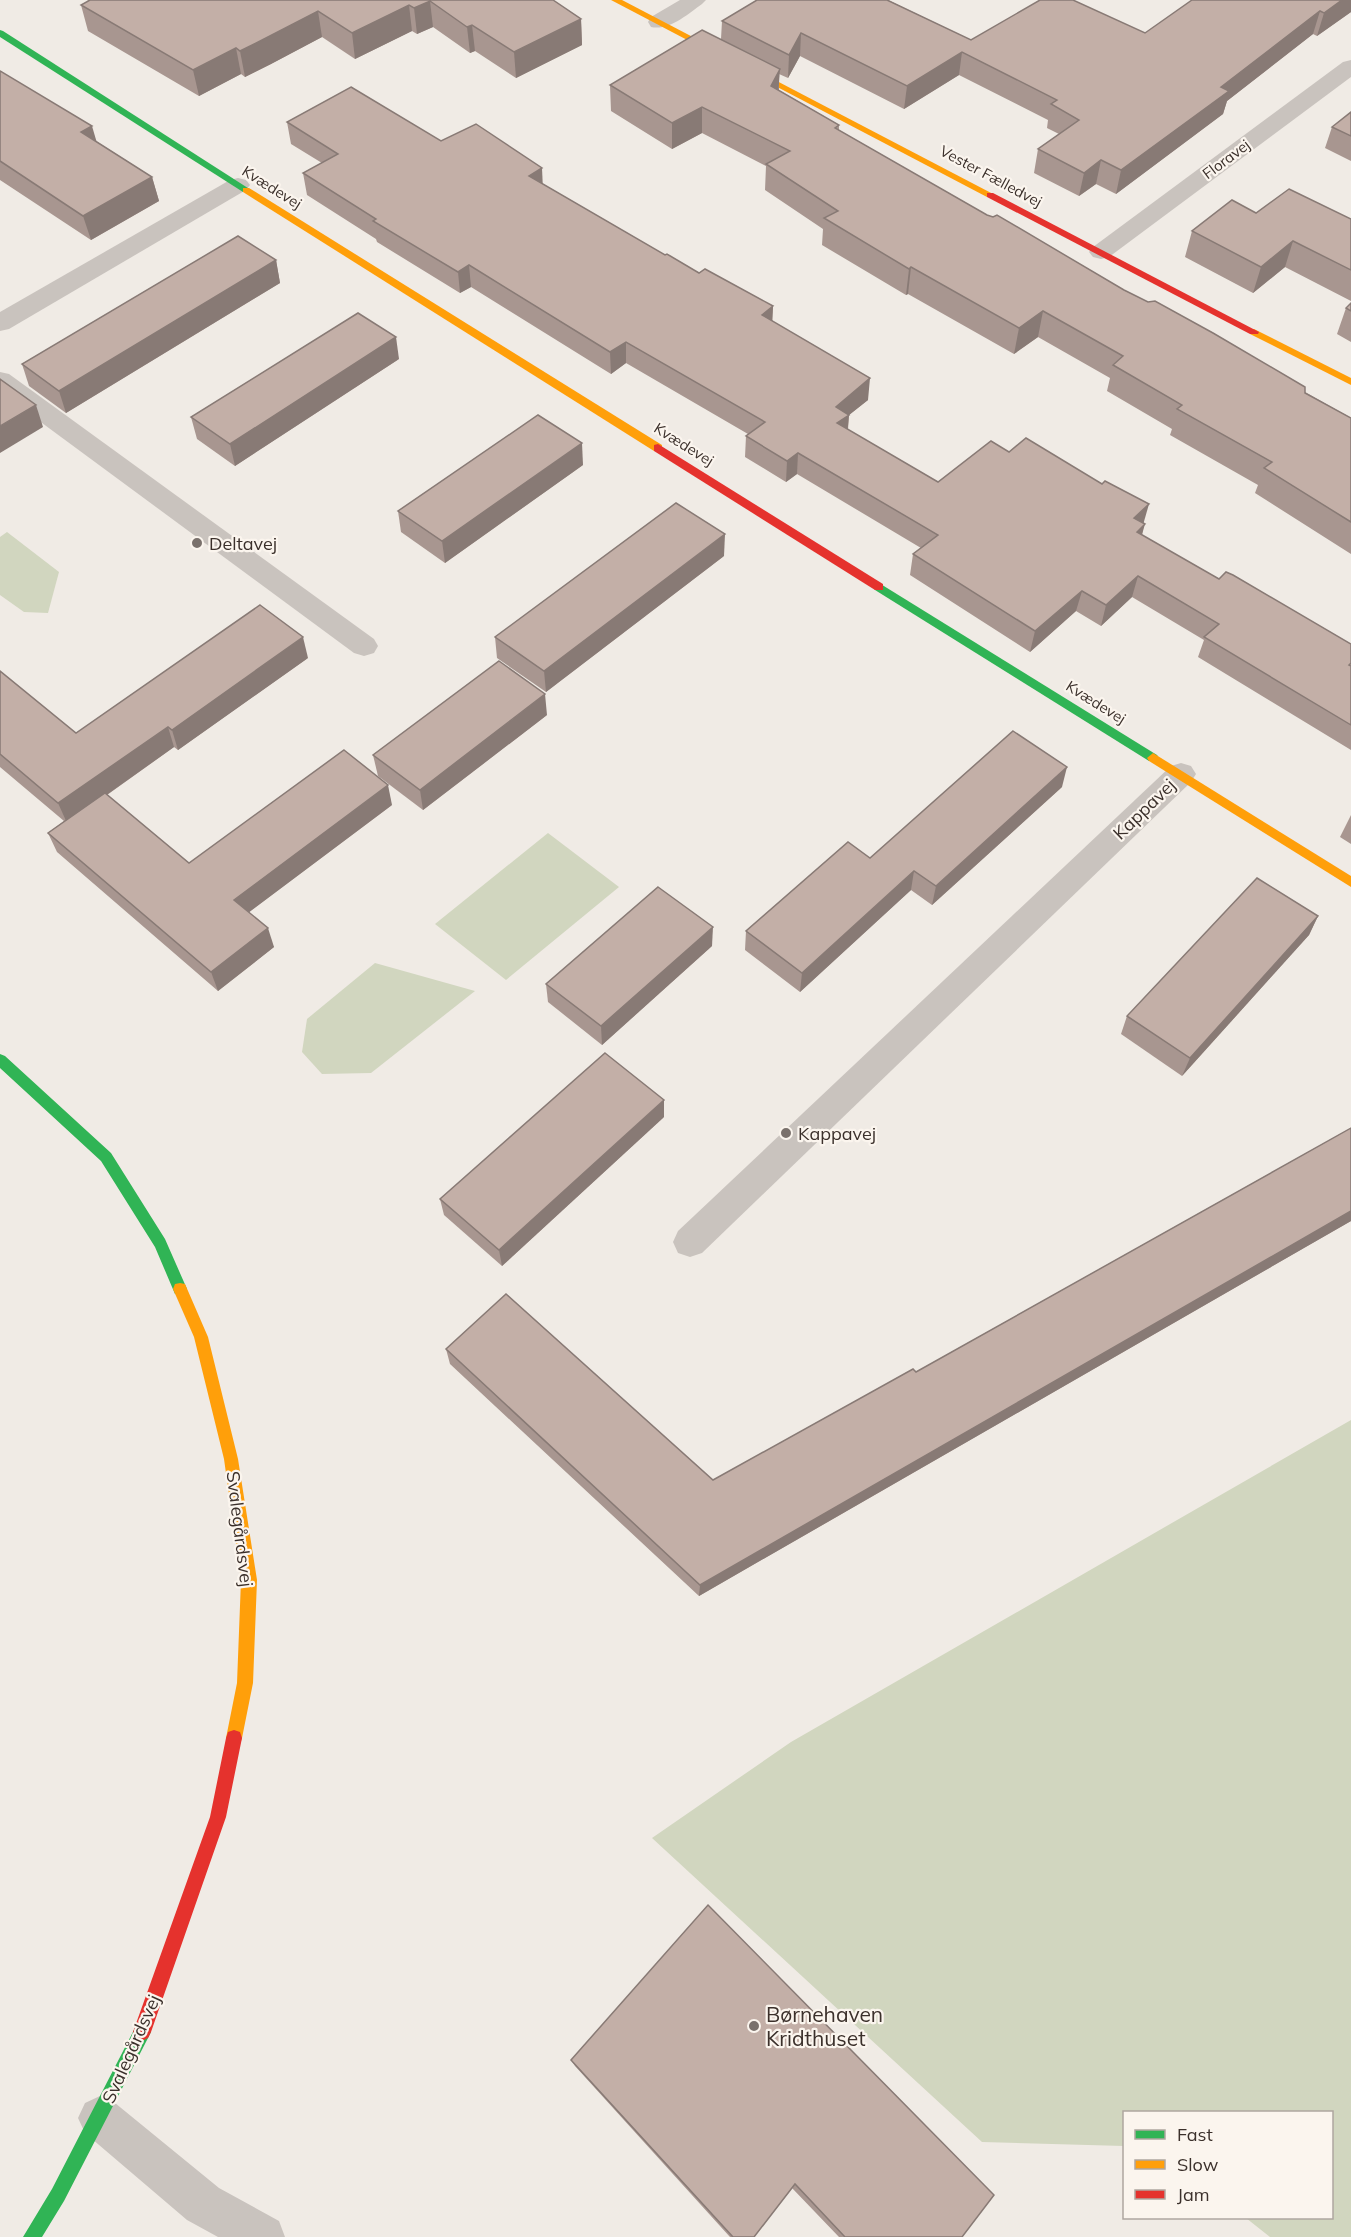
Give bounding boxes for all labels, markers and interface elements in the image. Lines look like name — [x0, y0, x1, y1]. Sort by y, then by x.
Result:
street label: Floravej — [1199, 135, 1253, 183]
street label: Vester Fælledvej — [937, 141, 1045, 211]
street label: Kvædevej — [239, 161, 305, 213]
street label: Kvædevej — [651, 418, 717, 470]
place label: Deltavej — [209, 532, 277, 555]
marker: Deltavej — [190, 536, 204, 550]
street label: Kvædevej — [1063, 676, 1129, 728]
street label: Kappavej — [1108, 774, 1180, 844]
place label: Kappavej — [798, 1122, 876, 1145]
marker: Kappavej — [779, 1126, 793, 1140]
street label: Svalegårdsvej — [221, 1470, 259, 1588]
street label: Svalegårdsvej — [97, 1991, 165, 2107]
place label: Børnehaven Kridthuset — [766, 2001, 883, 2051]
marker: Børnehaven Kridthuset — [747, 2019, 761, 2033]
legend — [1123, 2111, 1333, 2219]
text: Fast — [1177, 2123, 1213, 2146]
text: Slow — [1177, 2153, 1219, 2176]
text: Jam — [1177, 2183, 1210, 2206]

